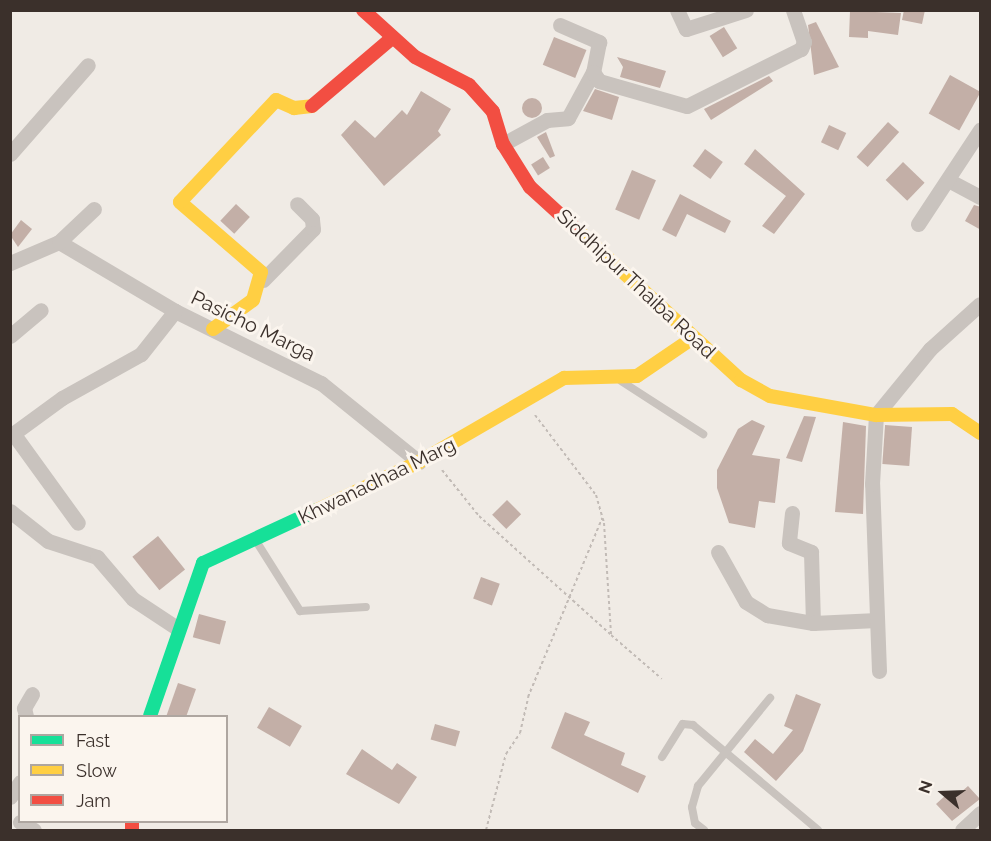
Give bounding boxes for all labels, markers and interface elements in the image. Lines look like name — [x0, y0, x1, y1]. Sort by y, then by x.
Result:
street label: Siddhipur Thaiba Road — [551, 204, 721, 364]
street label: Pasicho Marga — [187, 286, 319, 366]
street label: Khwanadhaa Marg — [294, 432, 460, 530]
legend — [18, 715, 228, 823]
text: Fast — [76, 730, 110, 751]
text: Slow — [76, 760, 117, 781]
north arrow — [913, 763, 973, 823]
text: N — [915, 778, 936, 796]
text: Jam — [76, 790, 111, 811]

